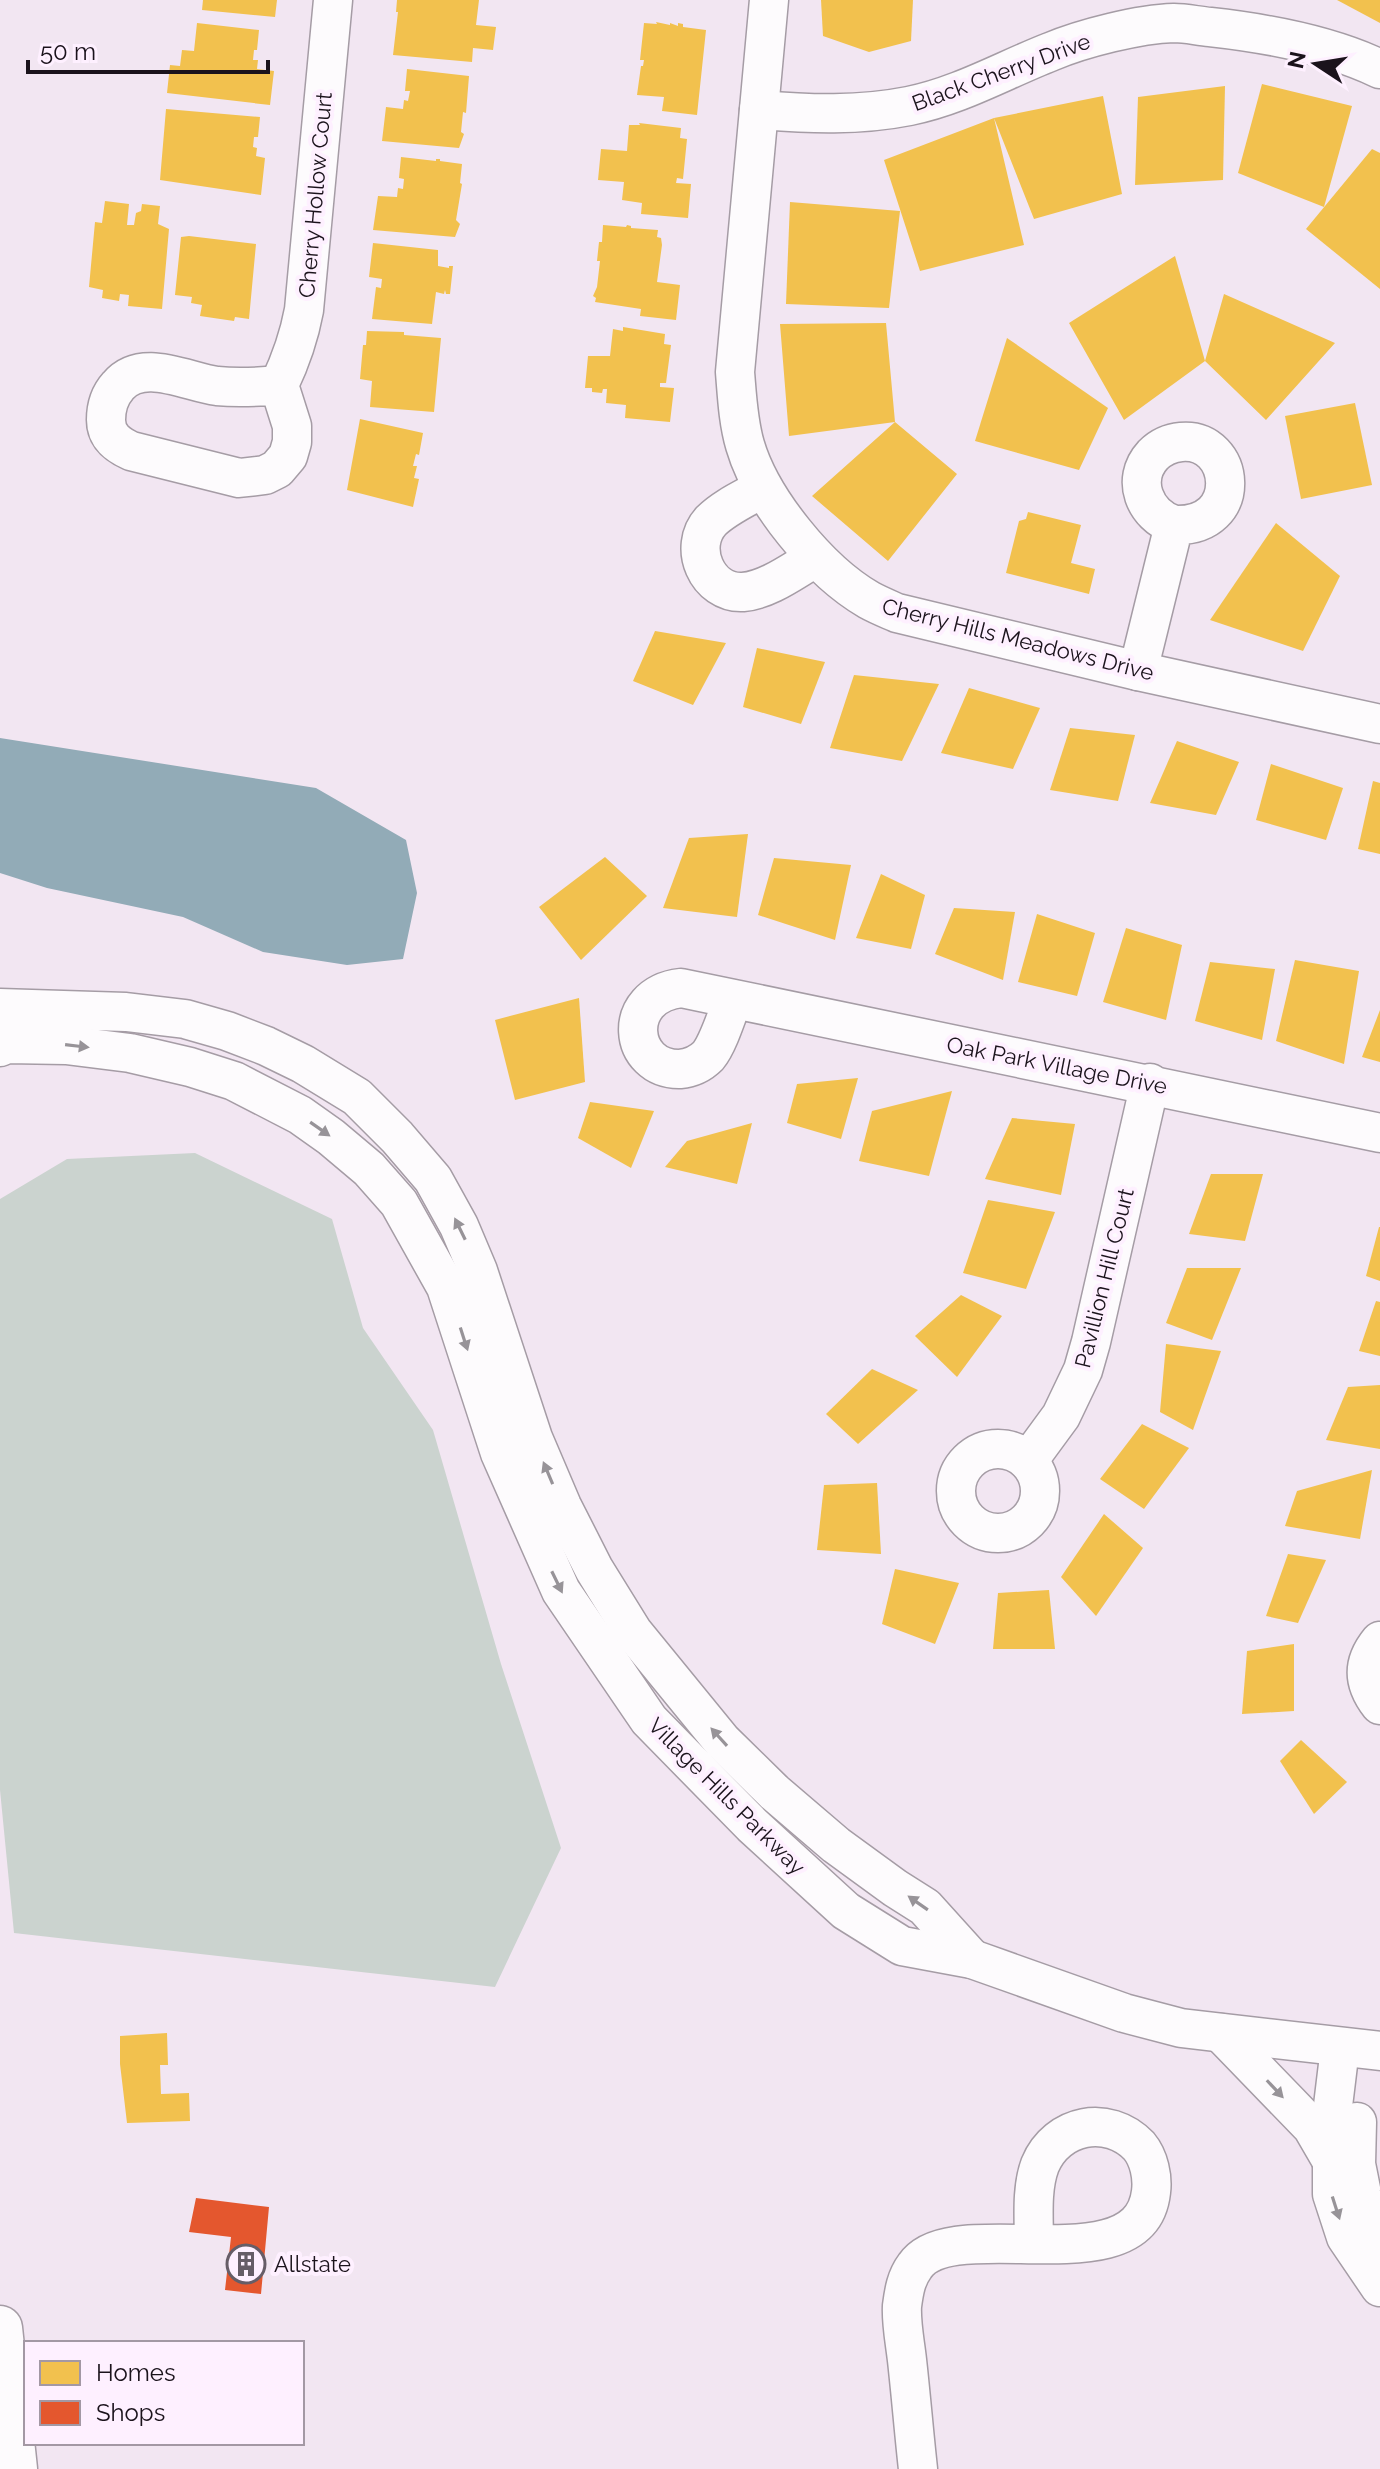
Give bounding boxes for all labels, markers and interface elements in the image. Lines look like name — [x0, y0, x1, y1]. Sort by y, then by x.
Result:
scale bar — [28, 24, 268, 74]
north arrow — [1276, 24, 1356, 104]
street label: Black Cherry Drive — [908, 28, 1094, 116]
text: 50 m — [40, 37, 96, 66]
text: N — [1282, 49, 1311, 71]
street label: Cherry Hollow Court — [293, 91, 337, 299]
street label: Cherry Hills Meadows Drive — [879, 593, 1157, 685]
street label: Oak Park Village Drive — [945, 1031, 1169, 1099]
one-way arrow — [65, 1040, 90, 1053]
one-way arrow — [310, 1121, 331, 1136]
street label: Pavillion Hill Court — [1069, 1185, 1139, 1371]
one-way arrow — [453, 1217, 466, 1240]
one-way arrow — [459, 1328, 471, 1352]
one-way arrow — [541, 1461, 554, 1485]
one-way arrow — [550, 1570, 564, 1593]
street label: Village Hills Parkway — [643, 1712, 811, 1880]
one-way arrow — [711, 1727, 728, 1747]
one-way arrow — [907, 1896, 928, 1911]
one-way arrow — [1265, 2080, 1283, 2099]
one-way arrow — [1331, 2197, 1343, 2221]
building icon: Allstate — [225, 2243, 267, 2285]
place label: Allstate — [274, 2251, 351, 2277]
legend — [24, 2341, 304, 2445]
text: Homes — [96, 2358, 176, 2387]
text: Shops — [96, 2398, 165, 2427]

